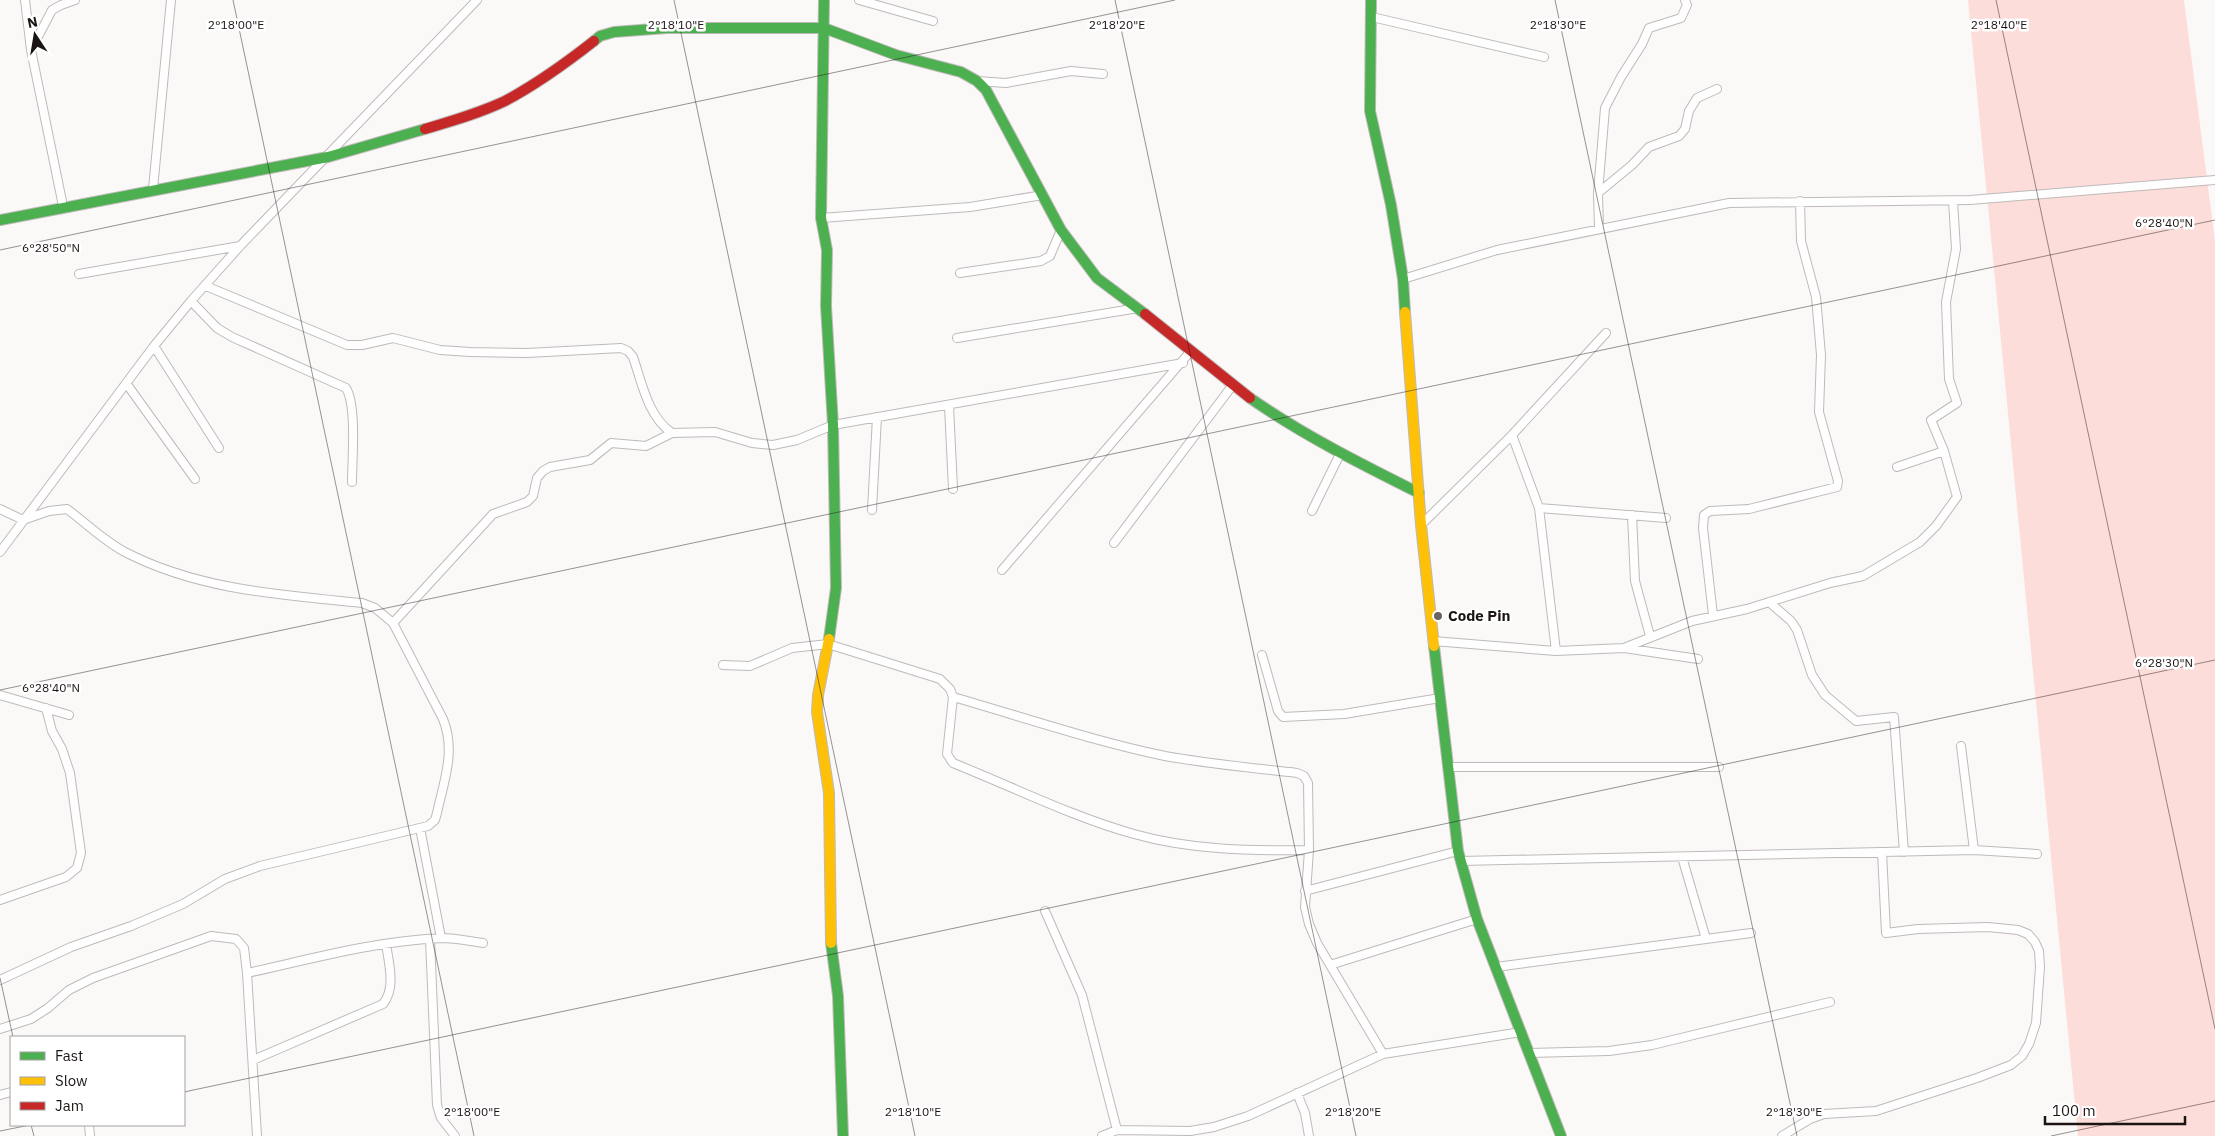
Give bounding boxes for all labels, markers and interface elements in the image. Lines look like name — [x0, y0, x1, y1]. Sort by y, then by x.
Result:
north arrow — [10, 10, 60, 60]
text: N — [25, 12, 39, 32]
text: 2°18'00"E — [208, 17, 264, 32]
text: 2°18'10"E — [648, 17, 704, 32]
text: 2°18'20"E — [1089, 17, 1145, 32]
text: 2°18'30"E — [1530, 17, 1586, 32]
text: 2°18'40"E — [1971, 17, 2027, 32]
text: 6°28'40"N — [2135, 215, 2193, 230]
text: 6°28'50"N — [22, 240, 80, 255]
place label: Code Pin — [1448, 606, 1510, 625]
marker: Code Pin — [1432, 610, 1444, 622]
text: 6°28'30"N — [2135, 655, 2193, 670]
text: 6°28'40"N — [22, 680, 80, 695]
legend — [10, 1036, 185, 1126]
text: Fast — [55, 1046, 83, 1065]
text: Slow — [55, 1071, 88, 1090]
scale bar — [2045, 1094, 2185, 1126]
text: Jam — [55, 1096, 84, 1115]
text: 100 m — [2052, 1101, 2096, 1120]
text: 2°18'00"E — [444, 1104, 500, 1119]
text: 2°18'10"E — [885, 1104, 941, 1119]
text: 2°18'20"E — [1325, 1104, 1381, 1119]
text: 2°18'30"E — [1766, 1104, 1822, 1119]

